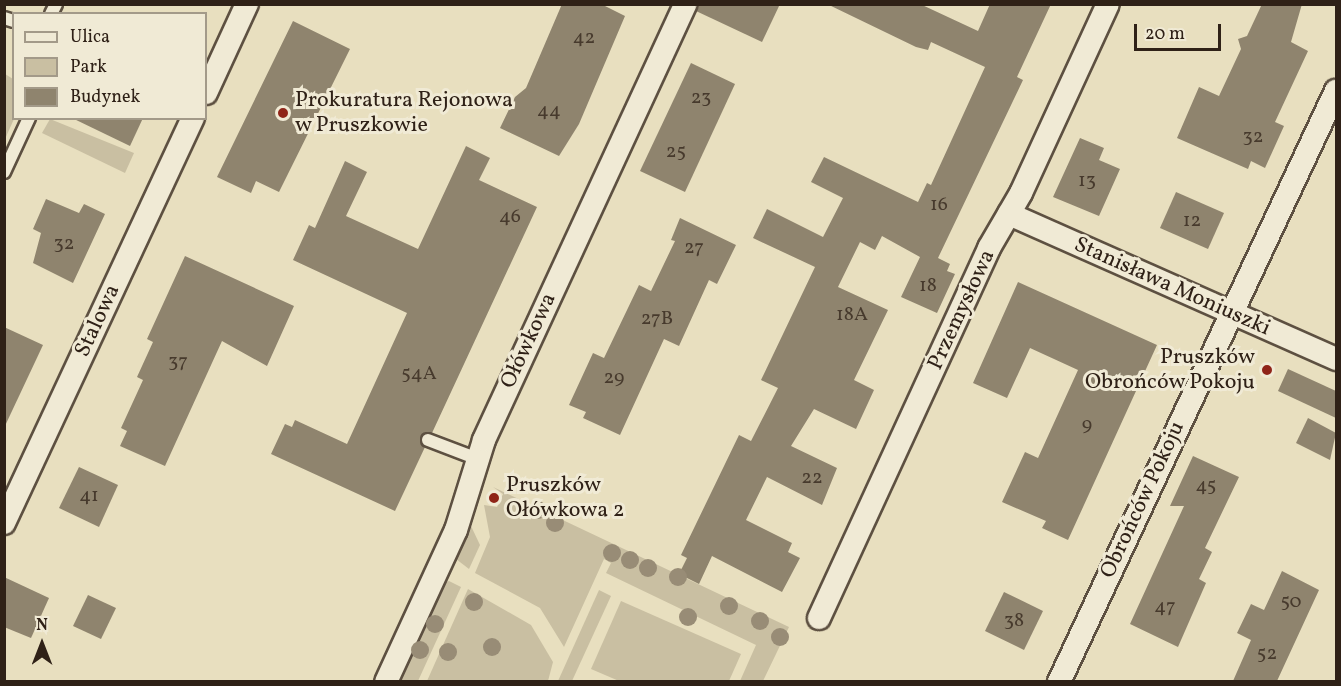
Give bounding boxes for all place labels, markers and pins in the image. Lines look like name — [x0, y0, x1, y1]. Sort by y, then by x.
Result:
place label: Prokuratura Rejonowa w Pruszkowie — [295, 87, 513, 138]
marker: Prokuratura Rejonowa w Pruszkowie — [276, 106, 290, 120]
place label: Pruszków Obrońców Pokoju — [1084, 344, 1255, 396]
marker: Pruszków Obrońców Pokoju — [1260, 363, 1274, 377]
place label: Pruszków Ołówkowa 2 — [506, 472, 625, 524]
marker: Pruszków Ołówkowa 2 — [487, 491, 501, 505]

